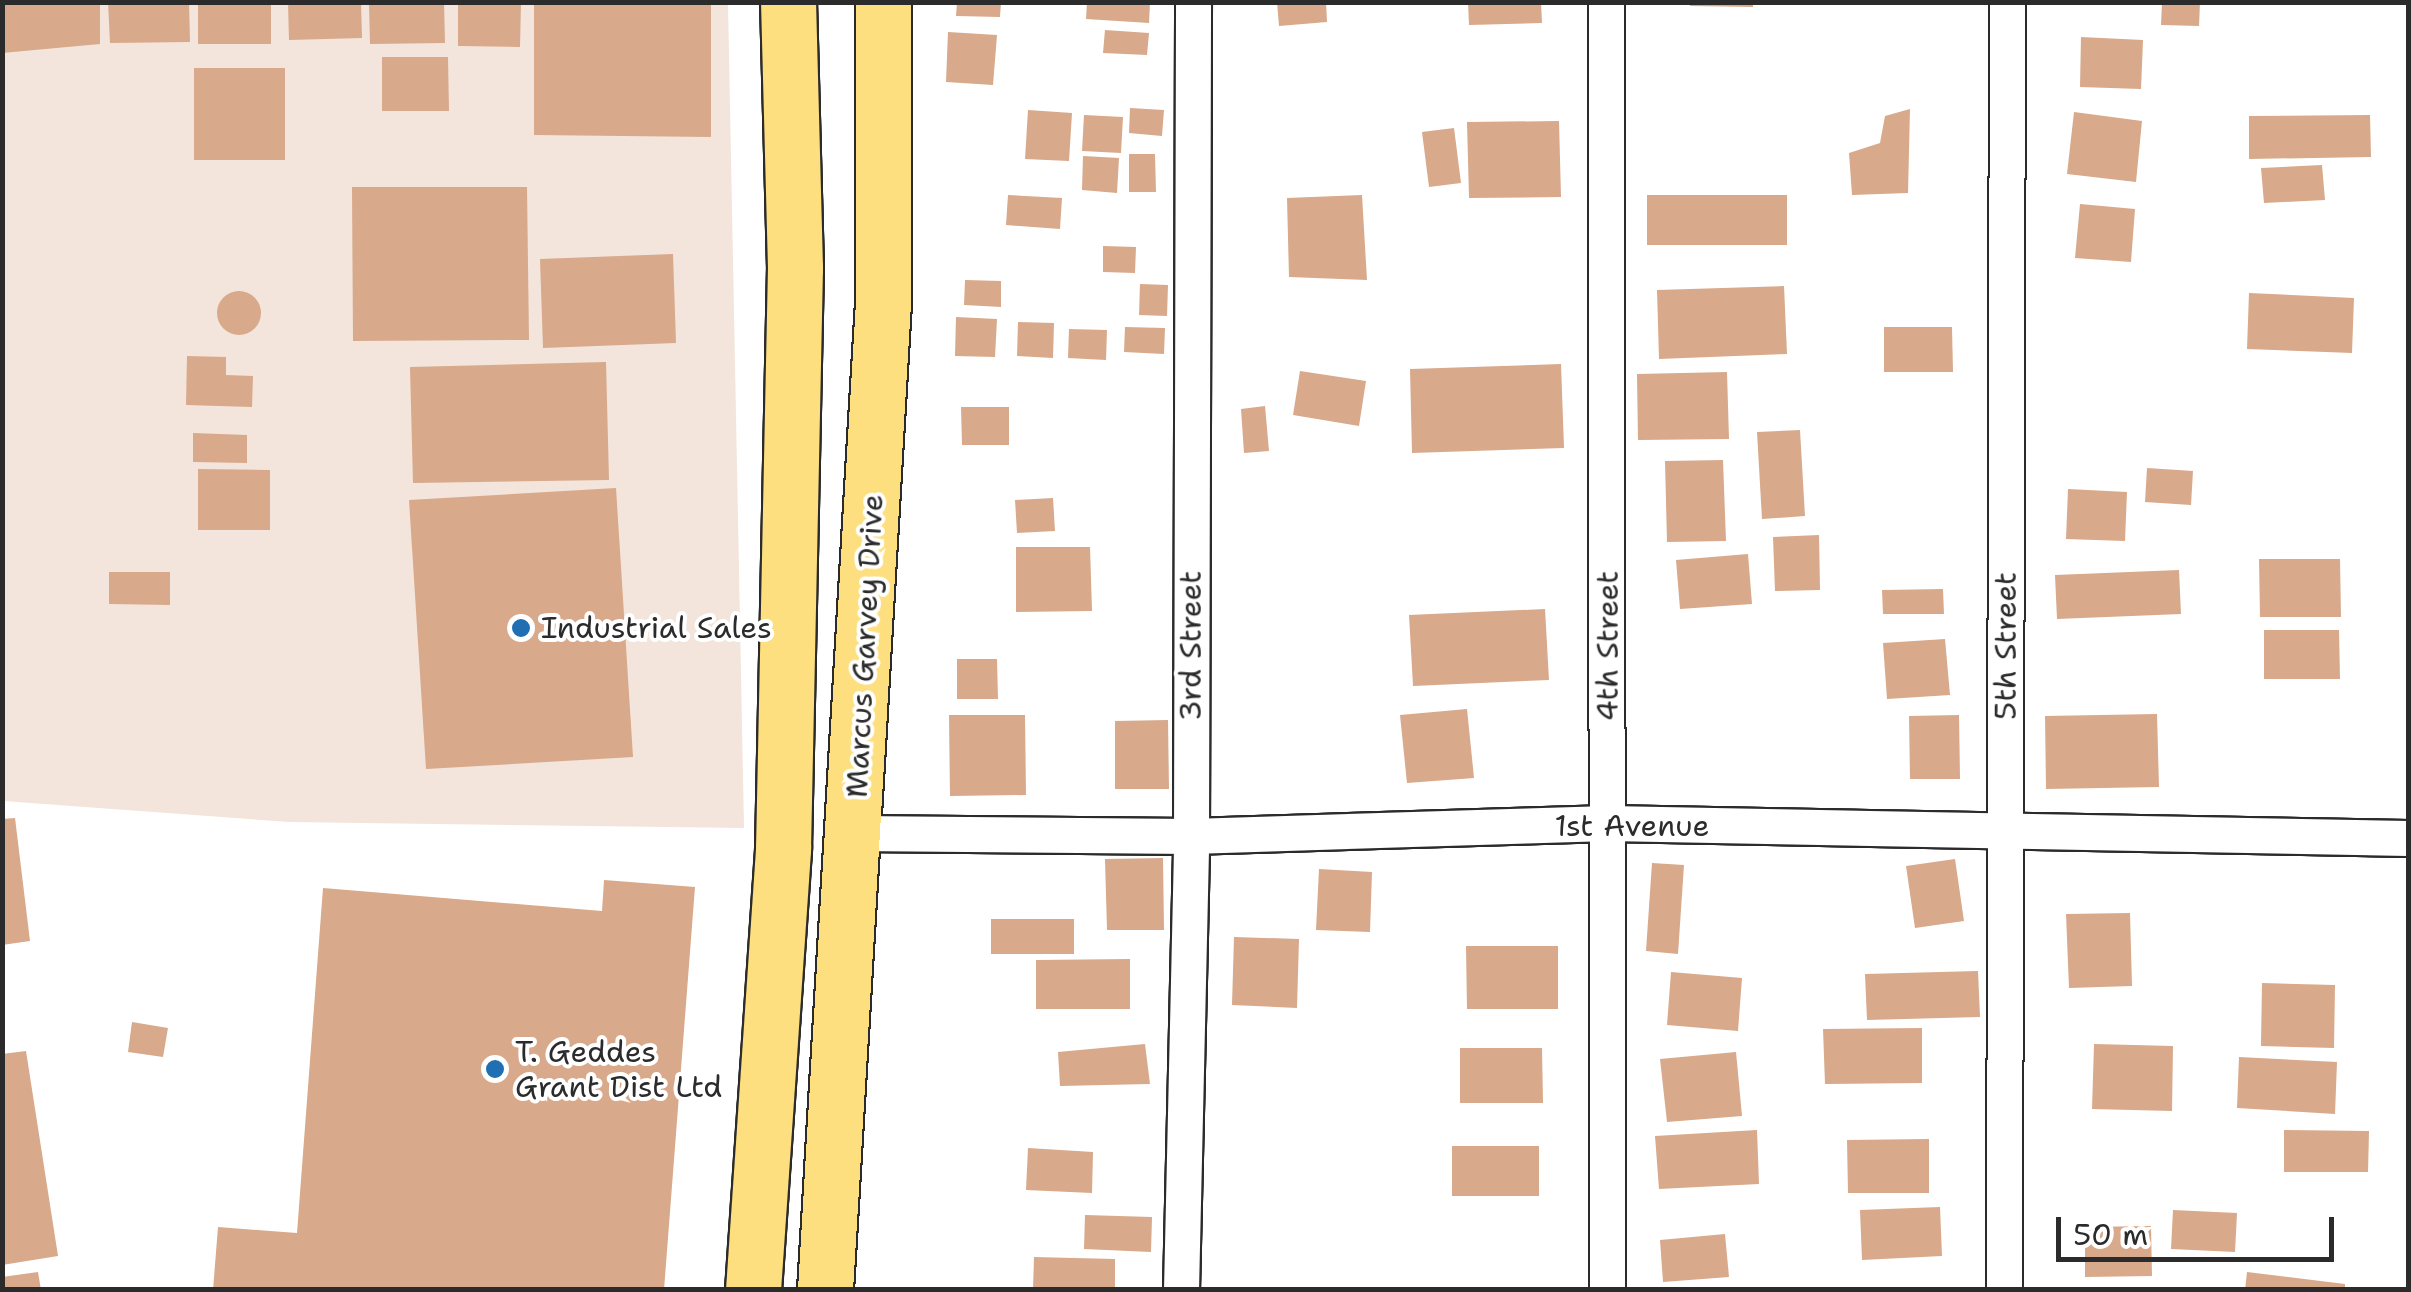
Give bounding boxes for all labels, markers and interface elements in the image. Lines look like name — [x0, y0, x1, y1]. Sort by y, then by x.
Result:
street label: Marcus Garvey Drive — [839, 493, 891, 799]
street label: 3rd Street — [1173, 571, 1209, 721]
street label: 4th Street — [1590, 571, 1626, 721]
street label: 5th Street — [1988, 572, 2024, 720]
place label: Industrial Sales — [541, 610, 772, 646]
marker: Industrial Sales — [510, 617, 532, 639]
street label: 1st Avenue — [1555, 808, 1709, 844]
place label: T. Geddes Grant Dist Ltd — [515, 1034, 722, 1104]
marker: T. Geddes Grant Dist Ltd — [484, 1058, 506, 1080]
scale bar — [2061, 1197, 2338, 1259]
text: 50 m — [2073, 1214, 2148, 1255]

